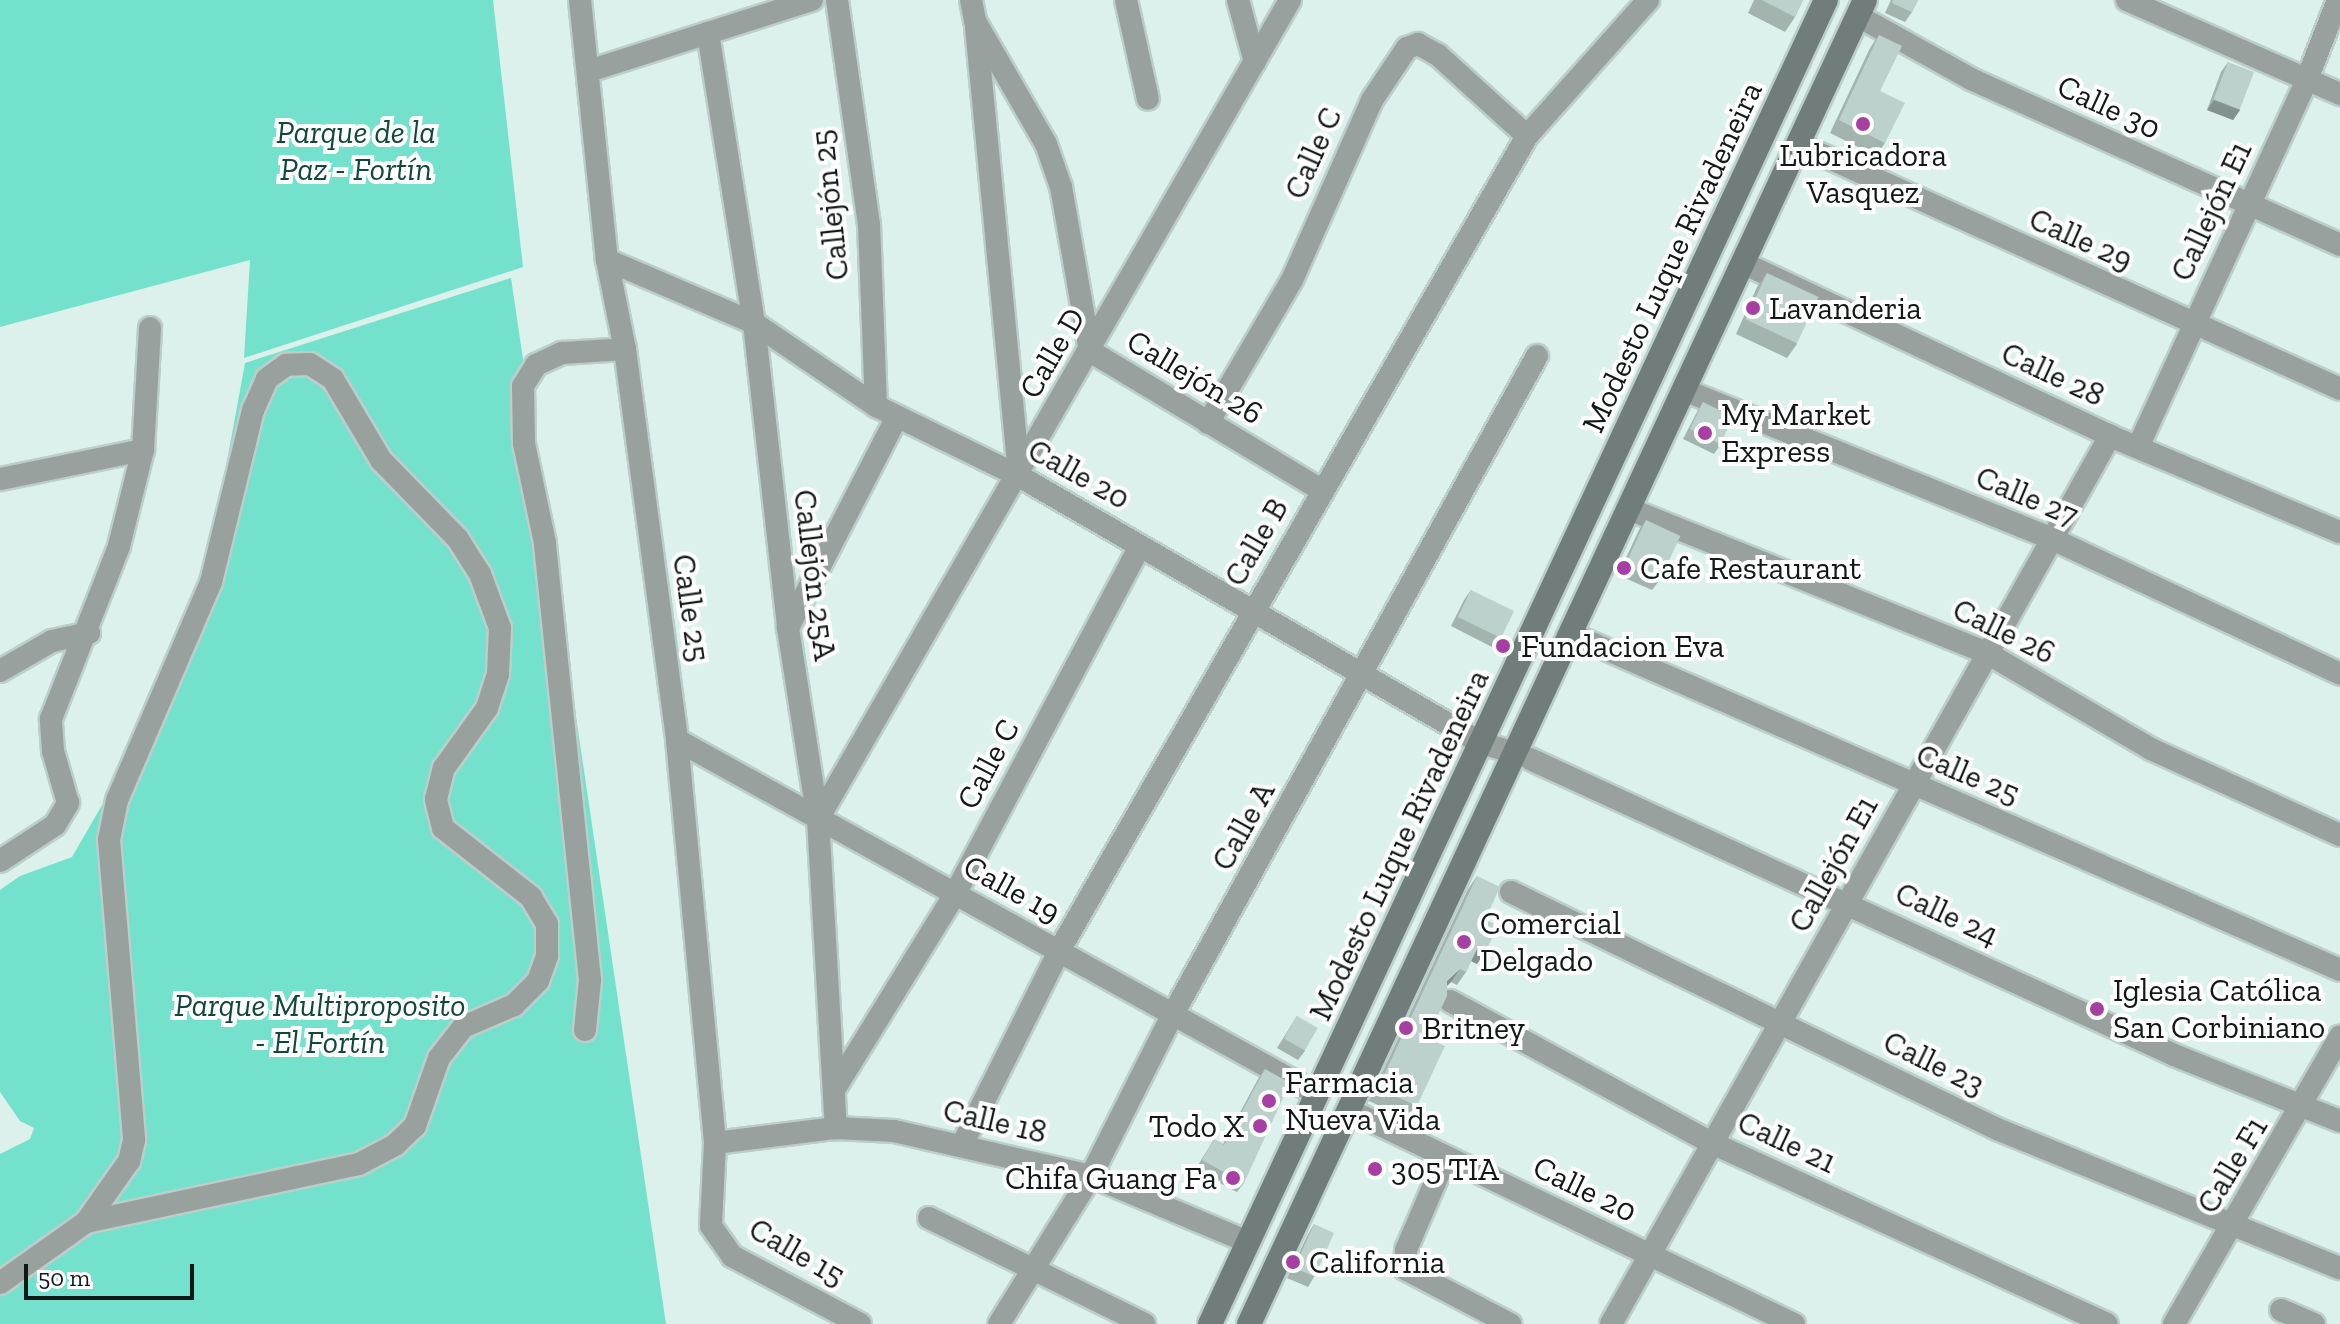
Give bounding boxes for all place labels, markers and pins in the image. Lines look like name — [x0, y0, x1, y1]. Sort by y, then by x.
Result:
marker: Lubricadora Vasquez — [1854, 115, 1872, 133]
place label: Lubricadora Vasquez — [1779, 137, 1947, 212]
place label: Lavanderia — [1769, 289, 1922, 327]
marker: Lavanderia — [1744, 299, 1762, 317]
place label: My Market Express — [1721, 396, 1871, 471]
marker: My Market Express — [1696, 424, 1714, 442]
place label: Cafe Restaurant — [1640, 549, 1861, 587]
marker: Cafe Restaurant — [1615, 559, 1633, 577]
place label: Fundacion Eva — [1521, 627, 1724, 665]
marker: Fundacion Eva — [1492, 635, 1514, 657]
place label: Comercial Delgado — [1480, 905, 1621, 980]
marker: Comercial Delgado — [1455, 933, 1473, 951]
place label: Iglesia Católica San Corbiniano — [2113, 972, 2325, 1047]
marker: Iglesia Católica San Corbiniano — [2088, 1000, 2106, 1018]
place label: Britney — [1422, 1009, 1525, 1047]
marker: Britney — [1397, 1019, 1415, 1037]
place label: Farmacia Nueva Vida — [1285, 1064, 1441, 1139]
marker: Farmacia Nueva Vida — [1260, 1092, 1278, 1110]
place label: Todo X — [1148, 1107, 1244, 1145]
marker: Todo X — [1251, 1117, 1269, 1135]
place label: 305 TIA — [1391, 1150, 1500, 1188]
place label: Chifa Guang Fa — [1005, 1159, 1217, 1197]
marker: 305 TIA — [1366, 1160, 1384, 1178]
marker: Chifa Guang Fa — [1224, 1169, 1242, 1187]
place label: California — [1309, 1243, 1445, 1281]
marker: California — [1284, 1253, 1302, 1271]

